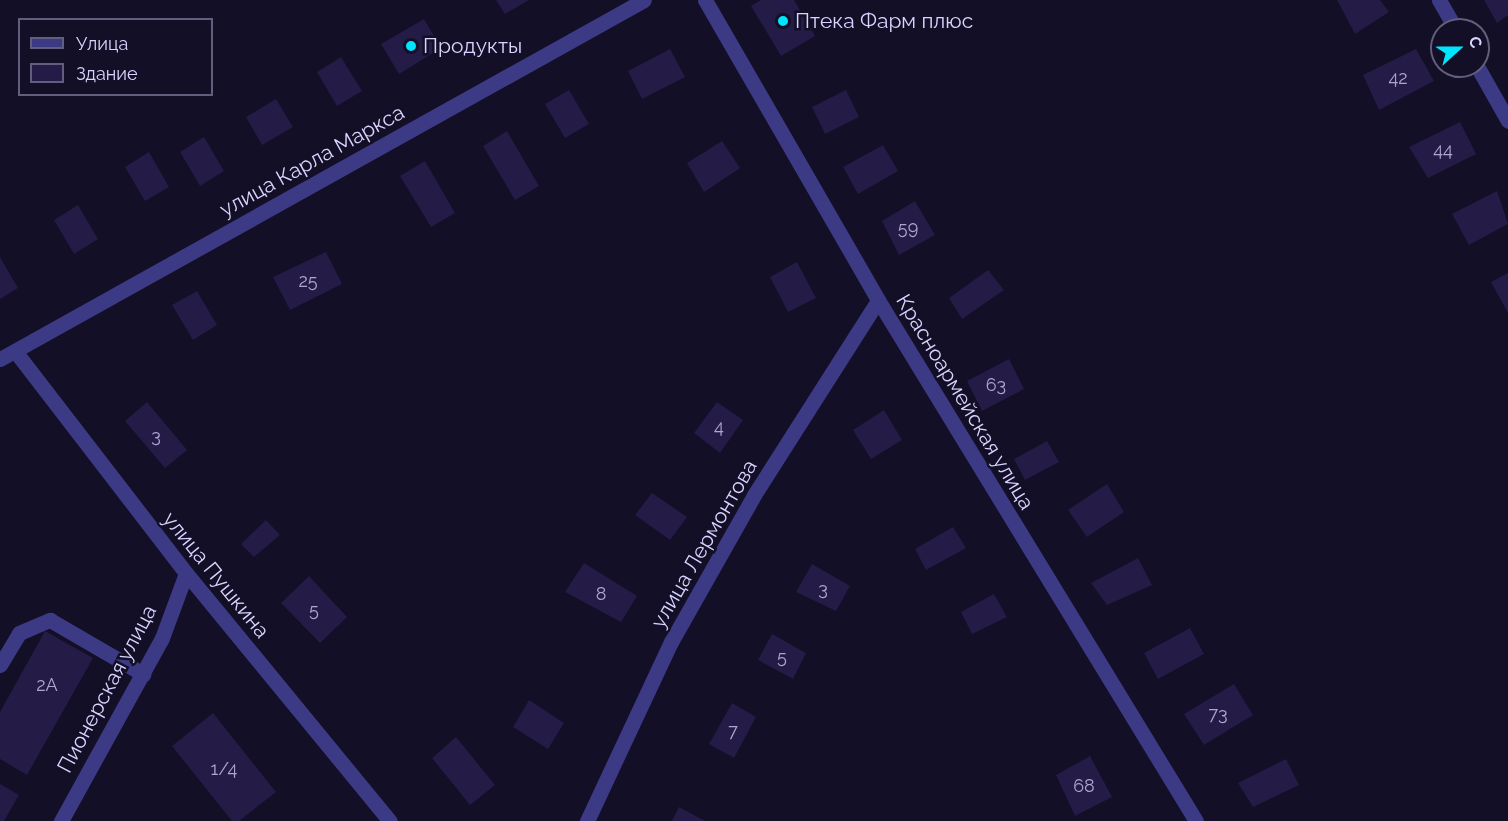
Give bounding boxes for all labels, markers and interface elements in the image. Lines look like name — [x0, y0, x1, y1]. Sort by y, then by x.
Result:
place label: Птека Фарм плюс — [795, 8, 973, 34]
marker: Птека Фарм плюс — [776, 14, 790, 28]
legend — [18, 18, 213, 96]
north arrow — [1430, 18, 1490, 78]
text: Улица — [76, 33, 128, 54]
place label: Продукты — [423, 33, 522, 59]
text: С — [1465, 34, 1486, 51]
marker: Продукты — [404, 39, 418, 53]
text: Здание — [76, 63, 138, 84]
house number: 42 — [1388, 67, 1408, 89]
street label: улица Карла Маркса — [215, 100, 409, 222]
house number: 44 — [1433, 139, 1453, 161]
house number: 59 — [898, 217, 918, 239]
house number: 25 — [298, 270, 318, 292]
street label: Красноармейская улица — [890, 289, 1040, 515]
house number: 63 — [986, 374, 1006, 396]
house number: 4 — [714, 416, 724, 438]
house number: 3 — [151, 425, 161, 447]
street label: улица Лермонтова — [646, 455, 762, 633]
street label: улица Пушкина — [157, 507, 275, 643]
house number: 3 — [818, 578, 828, 600]
house number: 8 — [596, 583, 606, 605]
house number: 5 — [309, 599, 319, 621]
street label: Пионерская улица — [52, 601, 162, 777]
house number: 5 — [777, 646, 787, 668]
house number: 2А — [36, 674, 58, 696]
house number: 73 — [1208, 703, 1228, 725]
house number: 7 — [728, 720, 738, 742]
house number: 1/4 — [211, 758, 237, 780]
house number: 68 — [1073, 775, 1095, 797]

